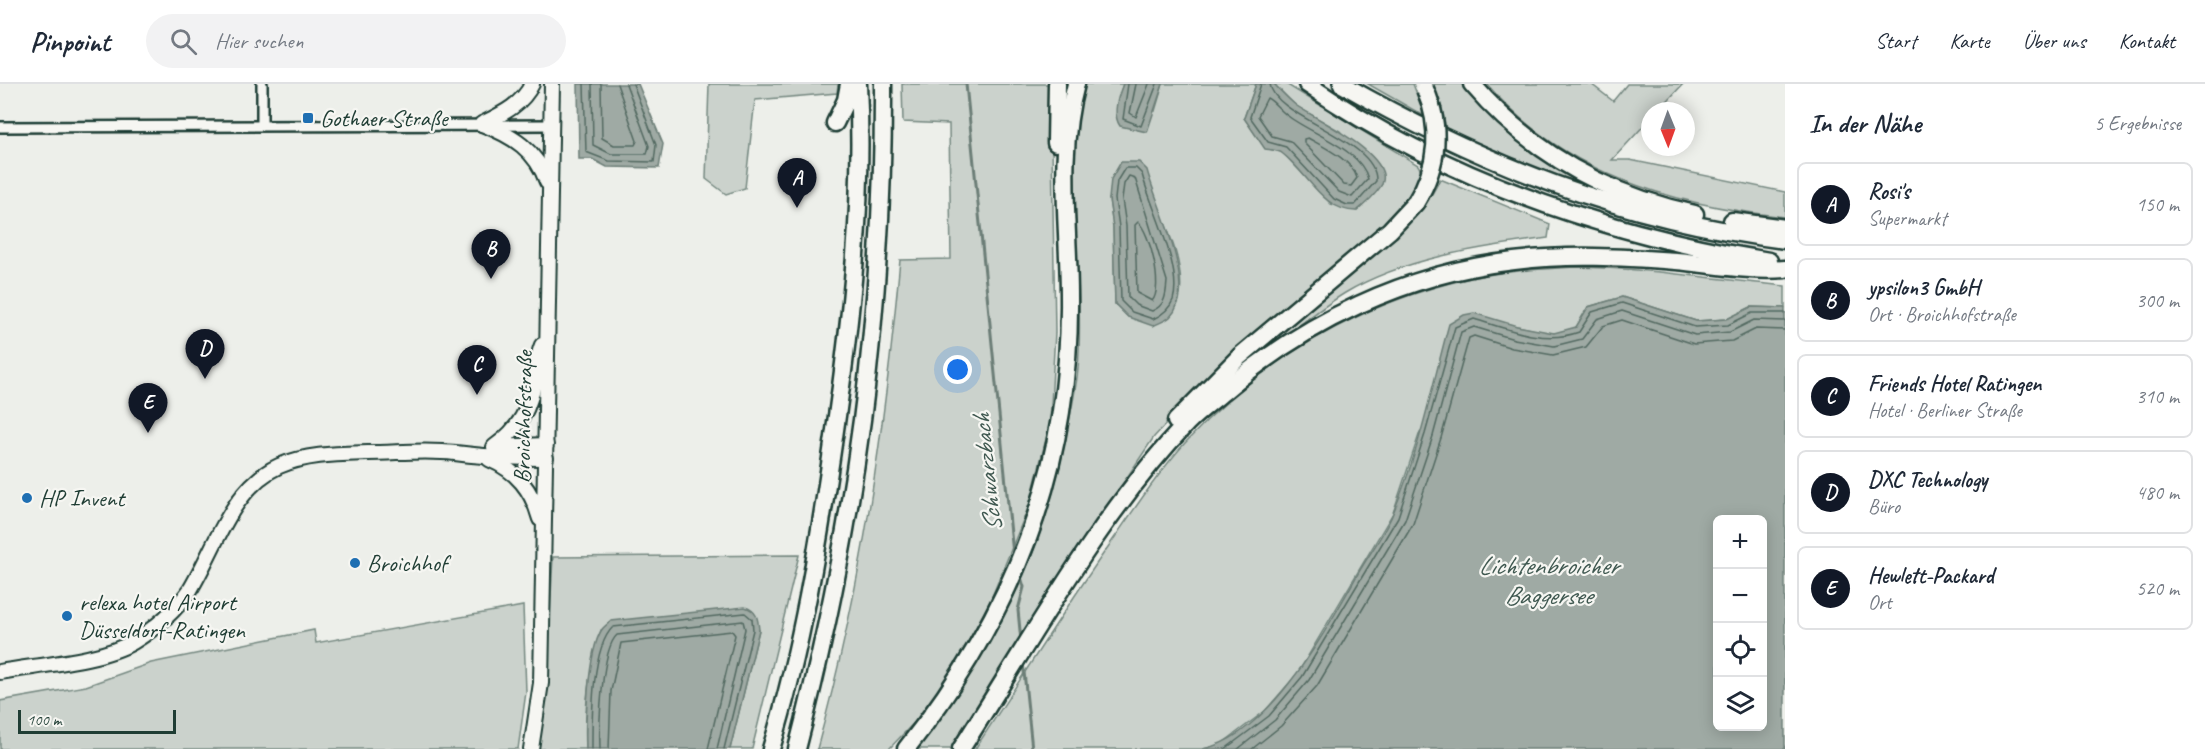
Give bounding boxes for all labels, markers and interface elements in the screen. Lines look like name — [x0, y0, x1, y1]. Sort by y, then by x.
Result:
search box — [146, 14, 566, 68]
text: Pinpoint — [30, 24, 110, 59]
icon: search — [167, 25, 200, 58]
text: Hier suchen — [215, 27, 303, 55]
text: Start — [1875, 28, 1916, 54]
text: Karte — [1949, 28, 1990, 54]
text: Über uns — [2023, 28, 2086, 54]
text: Kontakt — [2119, 28, 2175, 54]
north arrow — [1641, 102, 1695, 156]
place label: Gothaer Straße — [320, 103, 450, 133]
text: In der Nähe — [1809, 107, 1921, 140]
marker: Gothaer Straße — [301, 111, 315, 125]
text: 5 Ergebnisse — [2094, 111, 2181, 136]
pin: A — [778, 158, 816, 208]
text: Rosi's — [1868, 178, 1910, 206]
text: A — [1825, 192, 1836, 217]
text: 150 m — [2136, 192, 2179, 217]
text: Supermarkt — [1868, 206, 1947, 231]
pin: B — [472, 230, 510, 279]
text: ypsilon3 GmbH — [1868, 274, 1979, 302]
text: B — [1825, 288, 1836, 313]
text: 300 m — [2136, 288, 2179, 313]
text: Ort · Broichhofstraße — [1868, 302, 2016, 327]
pin: D — [186, 330, 224, 379]
pin: C — [458, 346, 496, 395]
street label: Broichhofstraße — [507, 348, 539, 484]
your location — [943, 355, 972, 384]
text: Friends Hotel Ratingen — [1868, 370, 2041, 398]
pin: E — [128, 384, 168, 433]
text: C — [1826, 384, 1835, 409]
text: 310 m — [2136, 384, 2179, 409]
text: Hotel · Berliner Straße — [1868, 398, 2022, 423]
water label: Schwarzbach — [964, 410, 1010, 534]
text: DXC Technology — [1868, 466, 1987, 494]
text: D — [1825, 480, 1836, 505]
text: 480 m — [2136, 480, 2179, 505]
place label: HP Invent — [39, 483, 126, 513]
marker: HP Invent — [20, 491, 34, 505]
text: Büro — [1868, 494, 1900, 519]
map controls — [1713, 515, 1767, 731]
button: + — [1713, 515, 1767, 569]
place label: Broichhof — [367, 548, 452, 578]
water label: Lichtenbroicher Baggersee — [1478, 549, 1622, 612]
marker: Broichhof — [348, 556, 362, 570]
text: Hewlett-Packard — [1868, 562, 1994, 590]
button: − — [1713, 569, 1767, 623]
text: E — [1825, 576, 1836, 601]
text: 520 m — [2136, 576, 2179, 601]
place label: relexa hotel Airport Düsseldorf-Ratingen — [79, 587, 246, 645]
text: Ort — [1868, 590, 1892, 615]
marker: relexa hotel Airport Düsseldorf-Ratingen — [60, 609, 74, 623]
button: locate — [1713, 623, 1767, 677]
button: layers — [1713, 677, 1767, 731]
scale bar — [18, 707, 176, 734]
text: 100 m — [27, 710, 61, 730]

